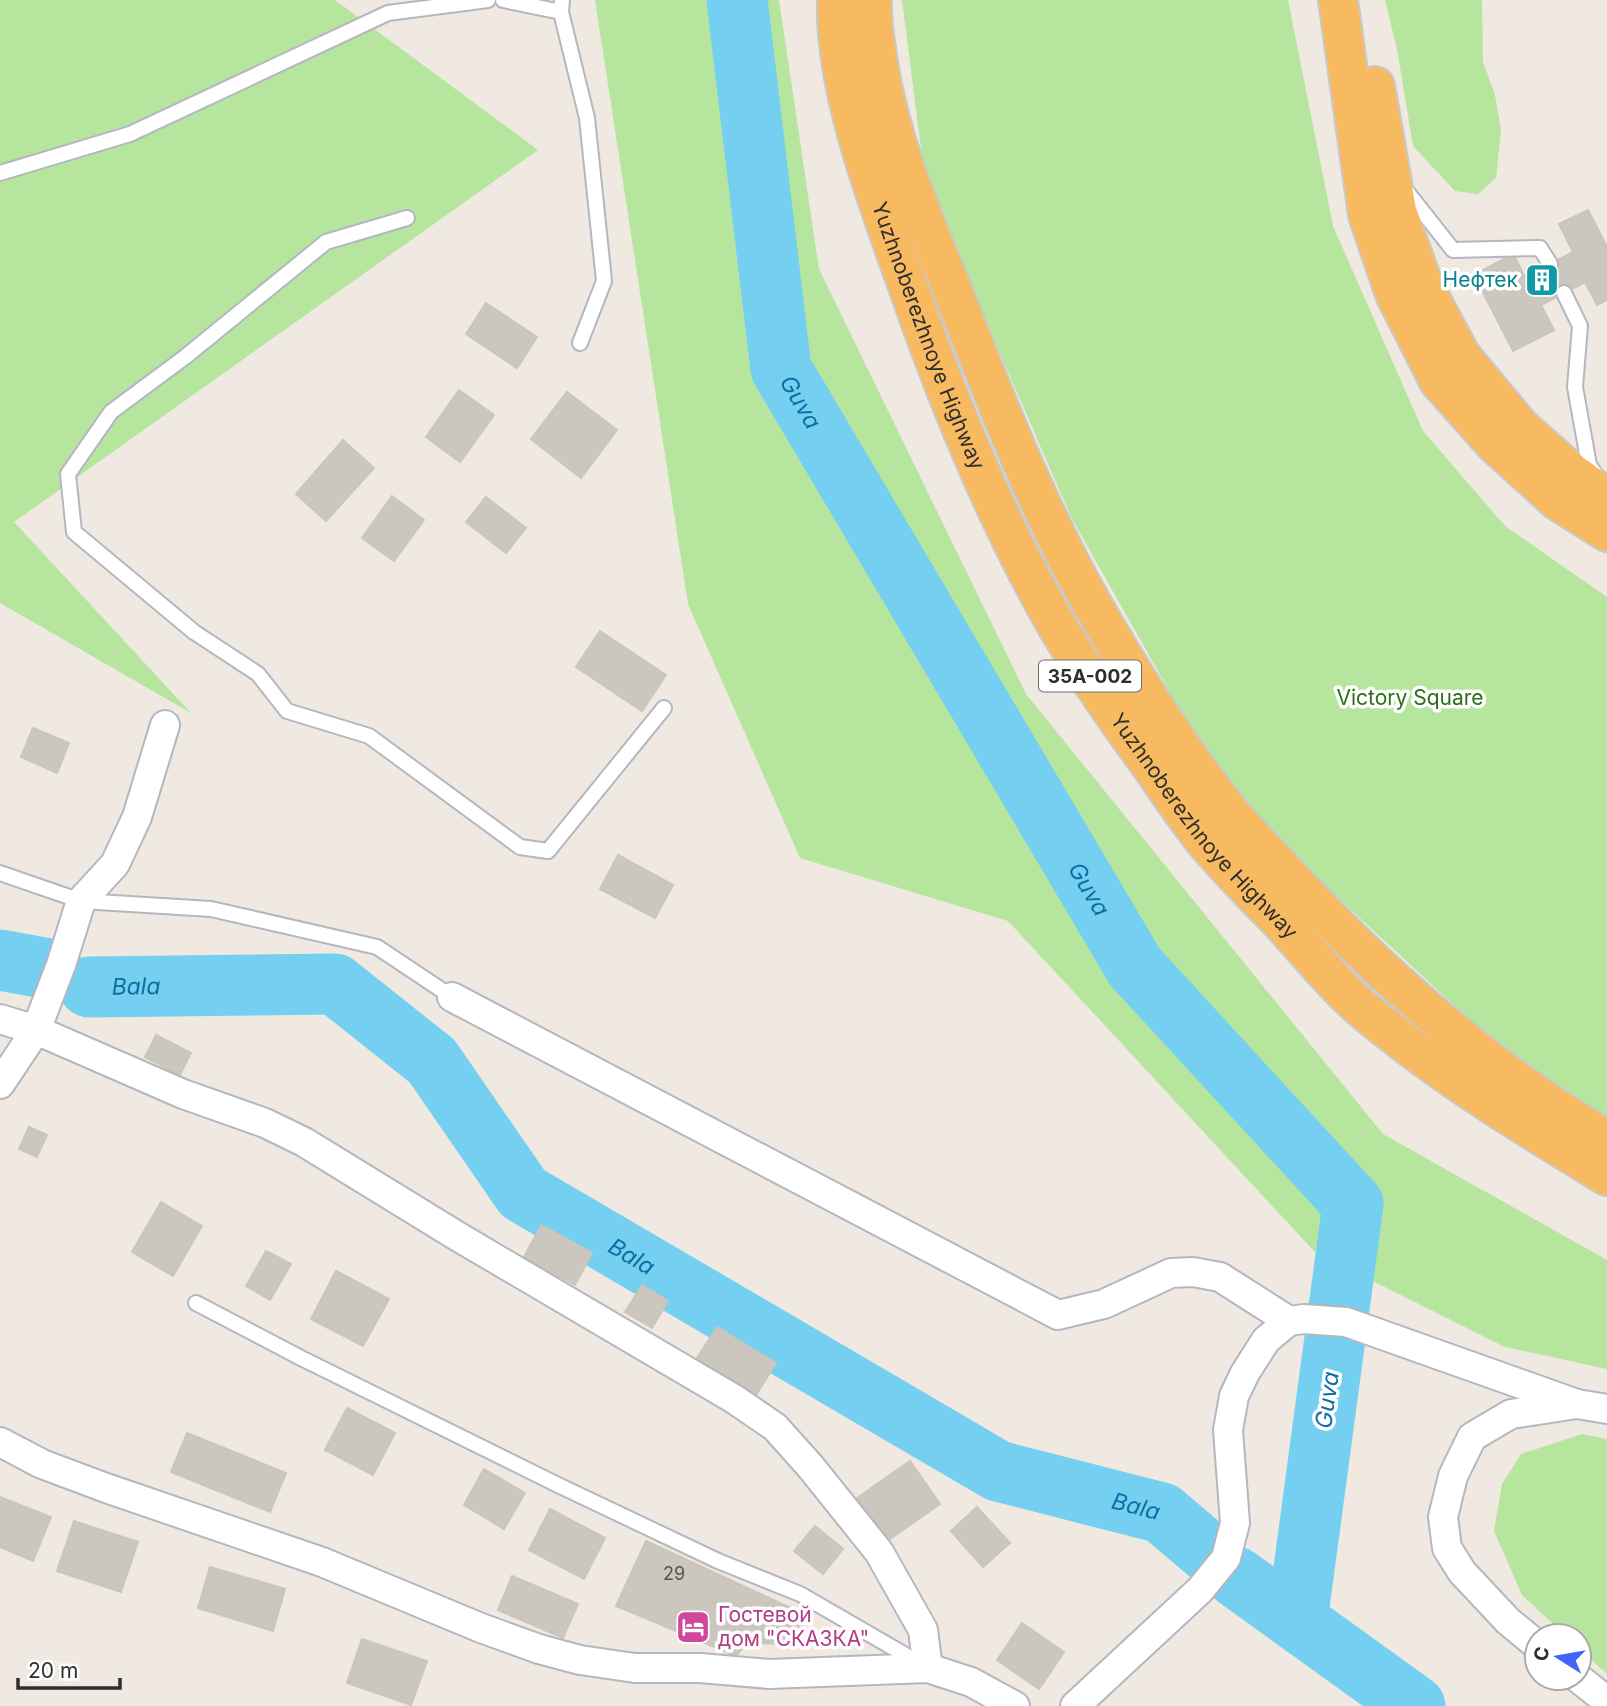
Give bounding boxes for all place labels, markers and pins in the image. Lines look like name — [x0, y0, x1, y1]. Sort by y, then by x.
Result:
building icon: Нефтек — [1523, 261, 1561, 299]
place label: Нефтек — [1443, 267, 1519, 292]
place label: Гостевой дом "СКАЗКА" — [718, 1602, 869, 1651]
hotel icon: Гостевой дом "СКАЗКА" — [674, 1608, 712, 1646]

